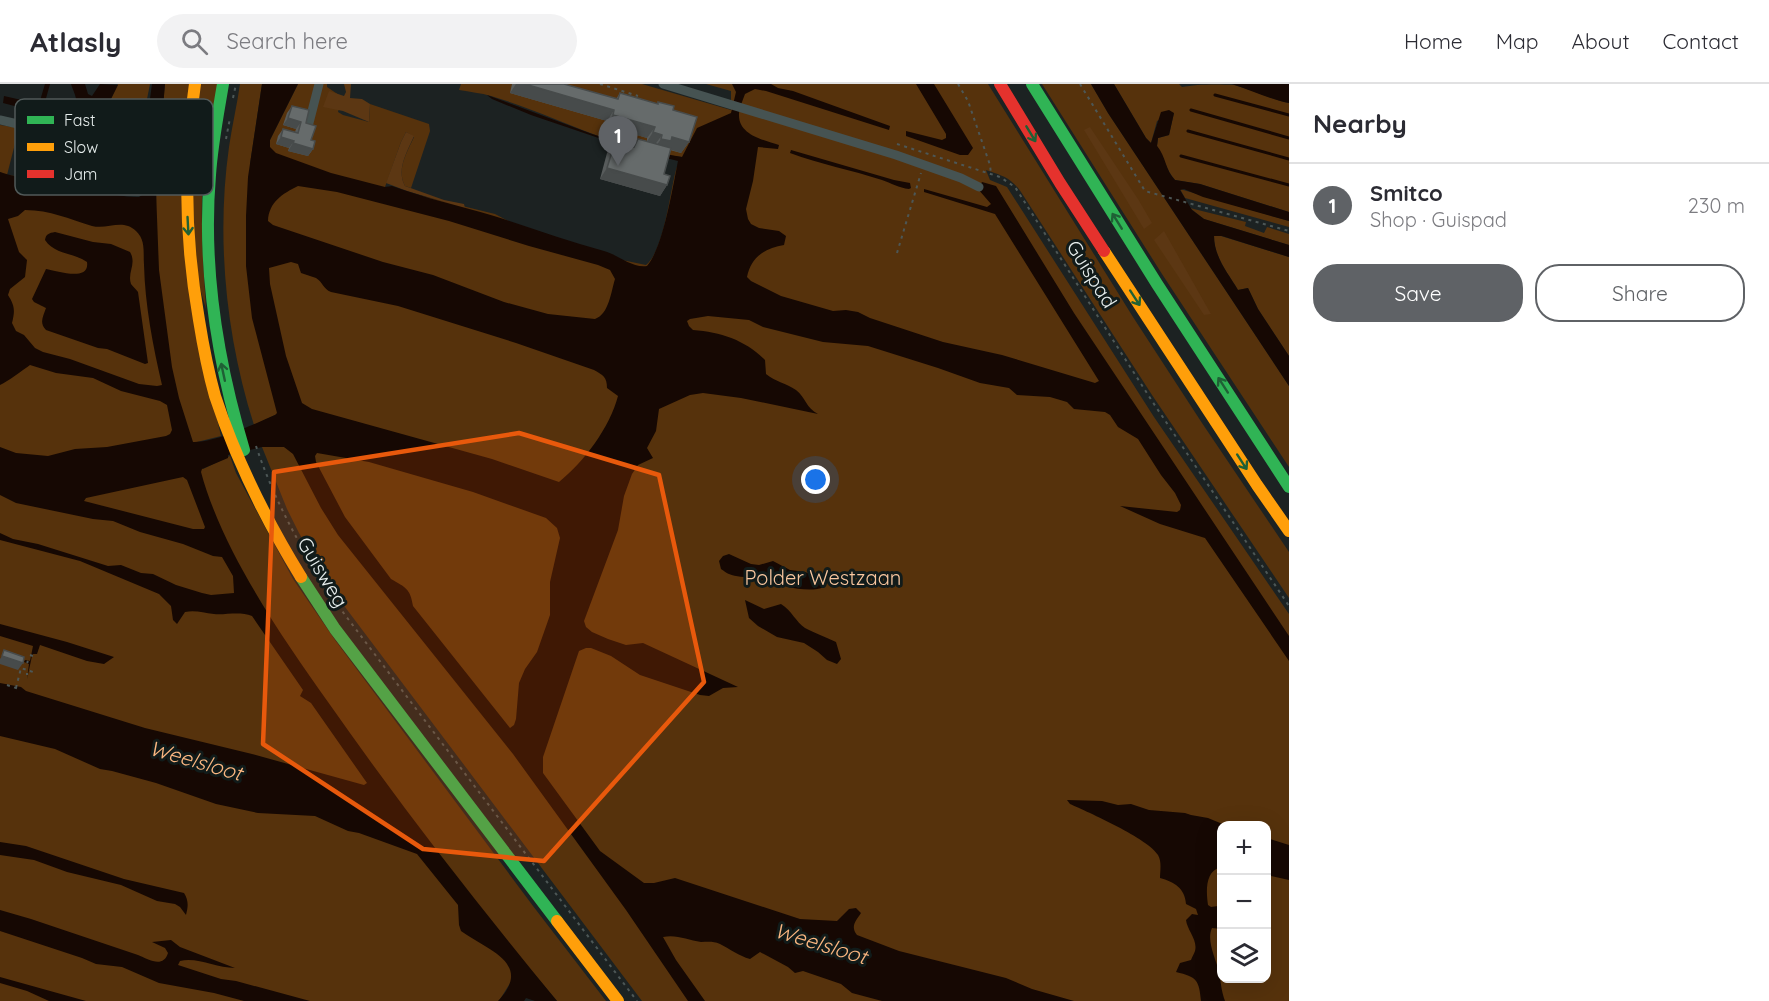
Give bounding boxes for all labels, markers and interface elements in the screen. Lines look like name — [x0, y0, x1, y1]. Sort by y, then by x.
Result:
search box — [157, 14, 577, 68]
text: Atlasly — [30, 24, 121, 59]
icon: search — [178, 25, 211, 58]
text: Search here — [226, 27, 348, 55]
text: Home — [1404, 28, 1463, 54]
text: Map — [1496, 28, 1539, 54]
text: About — [1572, 28, 1630, 54]
text: Contact — [1663, 28, 1739, 54]
legend — [15, 99, 213, 195]
text: Nearby — [1313, 107, 1407, 140]
text: Fast — [64, 110, 95, 130]
pin: 1 — [598, 116, 638, 166]
one-way arrow — [1025, 125, 1037, 142]
text: Slow — [64, 137, 98, 157]
text: Jam — [64, 164, 97, 184]
text: Smitco — [1370, 179, 1443, 207]
text: 1 — [1329, 193, 1336, 218]
text: 230 m — [1688, 193, 1745, 218]
text: Shop · Guispad — [1370, 207, 1507, 232]
one-way arrow — [1111, 213, 1123, 230]
one-way arrow — [183, 216, 194, 236]
street label: Guispad — [1061, 235, 1123, 313]
button: Save — [1313, 264, 1523, 322]
button: Share — [1535, 264, 1745, 322]
one-way arrow — [1129, 290, 1142, 307]
one-way arrow — [216, 363, 228, 382]
one-way arrow — [1216, 377, 1228, 394]
one-way arrow — [1236, 453, 1248, 470]
your location — [801, 465, 830, 494]
street label: Guisweg — [292, 532, 354, 612]
park label: Polder Westzaan — [745, 565, 901, 590]
water label: Weelsloot — [147, 734, 248, 786]
map controls — [1217, 821, 1271, 983]
button: + — [1217, 821, 1271, 875]
button: − — [1217, 875, 1271, 929]
water label: Weelsloot — [772, 917, 873, 970]
button: layers — [1217, 929, 1271, 983]

